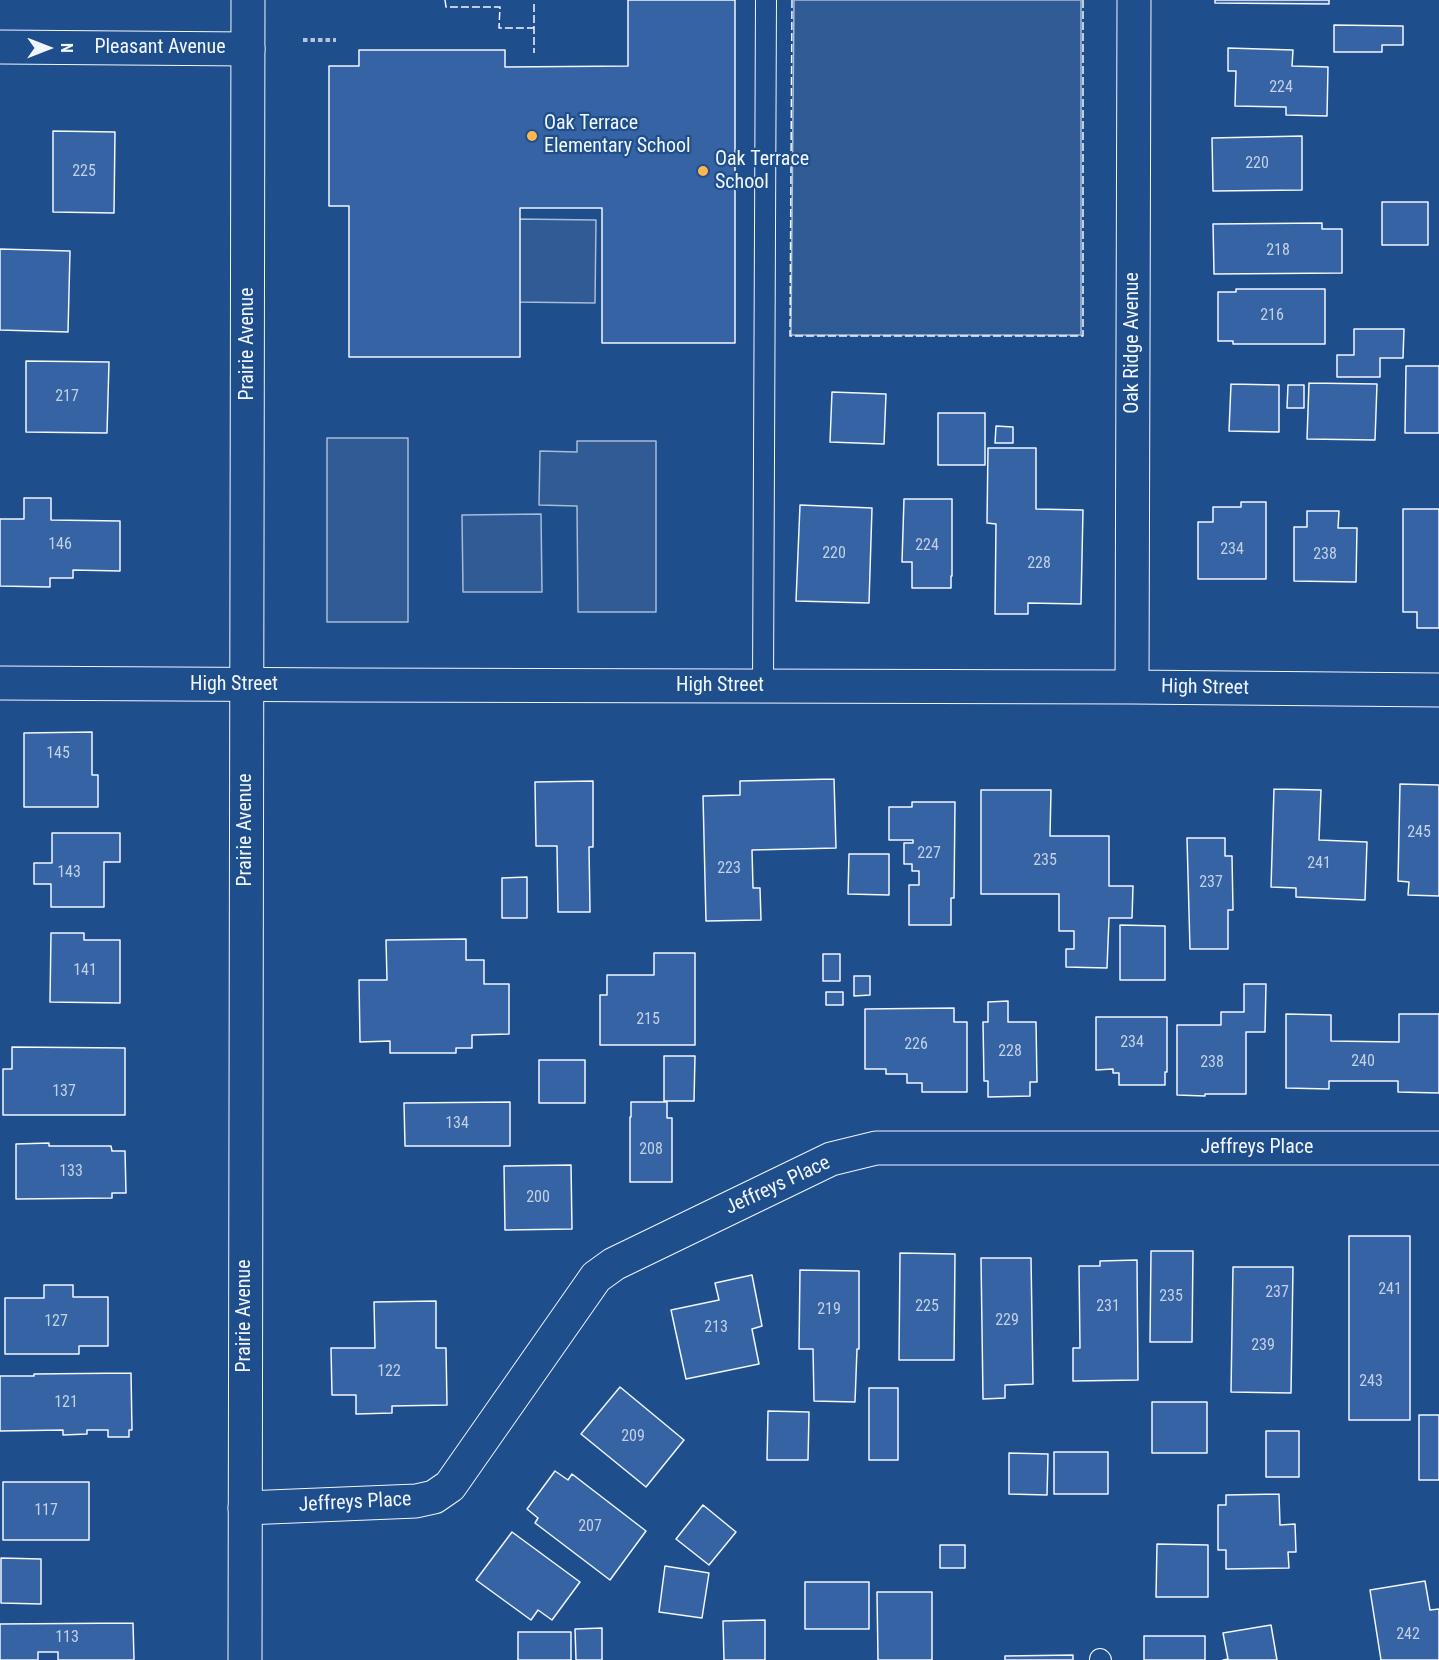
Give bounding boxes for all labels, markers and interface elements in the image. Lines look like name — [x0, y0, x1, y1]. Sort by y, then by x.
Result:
north arrow — [18, 18, 78, 78]
street label: Pleasant Avenue — [94, 36, 226, 60]
text: N — [57, 43, 76, 53]
house number: 224 — [1269, 78, 1293, 98]
place label: Oak Terrace Elementary School — [544, 112, 691, 159]
marker: Oak Terrace Elementary School — [525, 129, 539, 143]
place label: Oak Terrace School — [715, 148, 809, 195]
house number: 220 — [1245, 154, 1269, 174]
house number: 225 — [72, 162, 96, 182]
marker: Oak Terrace School — [696, 164, 710, 178]
house number: 218 — [1266, 241, 1290, 261]
street label: Oak Ridge Avenue — [1121, 272, 1145, 414]
street label: Prairie Avenue — [236, 287, 260, 401]
house number: 216 — [1260, 306, 1284, 326]
house number: 217 — [55, 387, 79, 407]
house number: 146 — [48, 535, 72, 555]
house number: 224 — [915, 536, 939, 556]
house number: 234 — [1220, 540, 1244, 560]
house number: 220 — [822, 544, 846, 564]
house number: 238 — [1313, 545, 1337, 565]
house number: 228 — [1027, 554, 1051, 574]
street label: High Street — [190, 673, 278, 697]
street label: High Street — [676, 674, 764, 698]
street label: High Street — [1161, 675, 1249, 701]
house number: 145 — [46, 744, 70, 764]
street label: Prairie Avenue — [234, 773, 258, 887]
house number: 245 — [1407, 823, 1431, 843]
house number: 227 — [917, 844, 941, 864]
house number: 235 — [1033, 851, 1057, 871]
house number: 241 — [1307, 854, 1331, 874]
house number: 223 — [717, 859, 741, 879]
house number: 143 — [57, 863, 81, 883]
house number: 237 — [1199, 873, 1223, 893]
house number: 141 — [73, 961, 97, 981]
house number: 215 — [636, 1010, 660, 1030]
house number: 234 — [1120, 1033, 1144, 1053]
house number: 226 — [904, 1035, 928, 1055]
house number: 228 — [998, 1042, 1022, 1062]
house number: 240 — [1351, 1052, 1375, 1072]
house number: 238 — [1200, 1053, 1224, 1073]
house number: 137 — [52, 1082, 76, 1102]
house number: 134 — [445, 1114, 469, 1134]
street label: Jeffreys Place — [1201, 1136, 1313, 1160]
house number: 208 — [639, 1140, 663, 1160]
street label: Jeffreys Place — [722, 1151, 834, 1221]
house number: 133 — [59, 1162, 83, 1182]
house number: 200 — [526, 1188, 550, 1208]
street label: Prairie Avenue — [233, 1259, 257, 1373]
house number: 241 — [1378, 1280, 1402, 1300]
house number: 237 — [1265, 1283, 1289, 1303]
house number: 235 — [1159, 1287, 1183, 1307]
house number: 225 — [915, 1297, 939, 1317]
house number: 231 — [1096, 1297, 1120, 1317]
house number: 219 — [817, 1300, 841, 1320]
house number: 229 — [995, 1311, 1019, 1331]
house number: 127 — [44, 1312, 68, 1332]
house number: 213 — [704, 1318, 728, 1338]
house number: 239 — [1251, 1336, 1275, 1356]
house number: 122 — [377, 1362, 401, 1382]
house number: 243 — [1359, 1372, 1383, 1392]
house number: 121 — [54, 1393, 78, 1413]
house number: 209 — [621, 1427, 645, 1447]
street label: Jeffreys Place — [298, 1488, 412, 1518]
house number: 117 — [34, 1501, 58, 1521]
house number: 207 — [578, 1517, 602, 1537]
house number: 242 — [1396, 1625, 1420, 1645]
house number: 113 — [55, 1628, 79, 1648]

